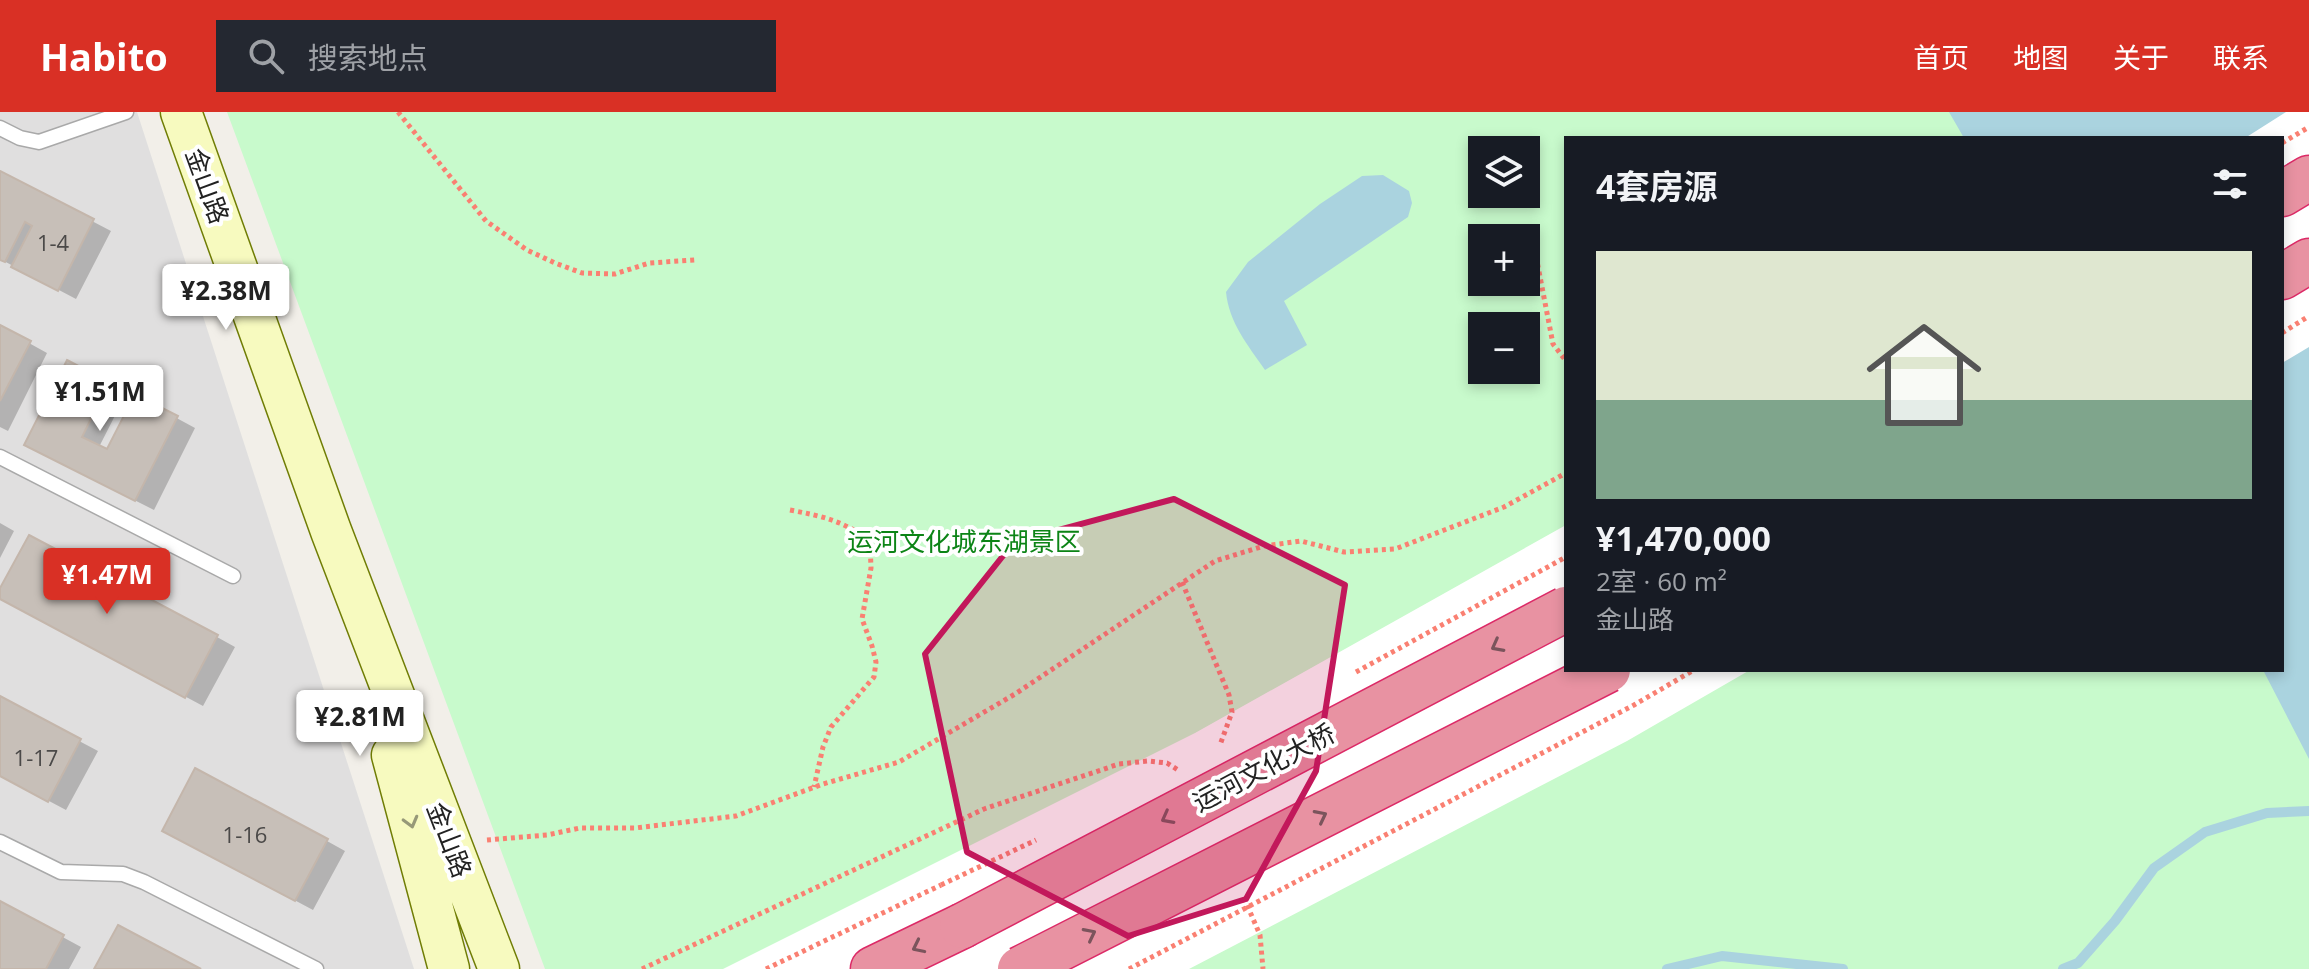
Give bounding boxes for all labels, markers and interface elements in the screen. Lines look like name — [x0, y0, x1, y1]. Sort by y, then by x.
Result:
search box — [216, 20, 776, 92]
text: Habito — [40, 30, 168, 82]
icon: search — [244, 34, 288, 78]
text: 搜索地点 — [308, 37, 428, 78]
text: 首页 — [1913, 38, 1969, 76]
text: 地图 — [2013, 38, 2069, 76]
text: 关于 — [2113, 38, 2169, 76]
text: 联系 — [2213, 38, 2269, 76]
map controls — [1468, 136, 1540, 384]
button: layers — [1468, 136, 1540, 208]
street label: 金山路 — [178, 143, 238, 228]
icon: filters — [2208, 162, 2252, 206]
text: 4套房源 — [1596, 163, 1717, 209]
button: + — [1468, 224, 1540, 296]
house number: 1-4 — [37, 227, 70, 257]
pin: ¥2.38M — [161, 264, 291, 332]
text: ¥2.38M — [180, 272, 272, 308]
icon: home — [1852, 303, 1996, 447]
button: − — [1468, 312, 1540, 384]
pin: ¥1.51M — [35, 365, 165, 433]
text: ¥1.51M — [54, 373, 146, 409]
text: ¥1,470,000 — [1596, 515, 1771, 561]
park label: 运河文化城东湖景区 — [847, 523, 1081, 559]
pin: ¥1.47M — [42, 548, 172, 616]
text: ¥1.47M — [61, 556, 153, 592]
text: 2室 · 60 m² — [1596, 563, 1727, 599]
text: 金山路 — [1596, 601, 1674, 637]
one-way arrow — [1490, 636, 1505, 651]
pin: ¥2.81M — [295, 690, 425, 758]
text: ¥2.81M — [314, 698, 406, 734]
street label: 运河文化大桥 — [1186, 715, 1341, 820]
house number: 1-17 — [14, 742, 58, 772]
street label: 金山路 — [419, 797, 481, 883]
one-way arrow — [1161, 809, 1176, 824]
one-way arrow — [1313, 810, 1328, 825]
one-way arrow — [401, 815, 418, 829]
house number: 1-16 — [223, 819, 267, 849]
one-way arrow — [1081, 928, 1096, 943]
one-way arrow — [911, 938, 926, 953]

